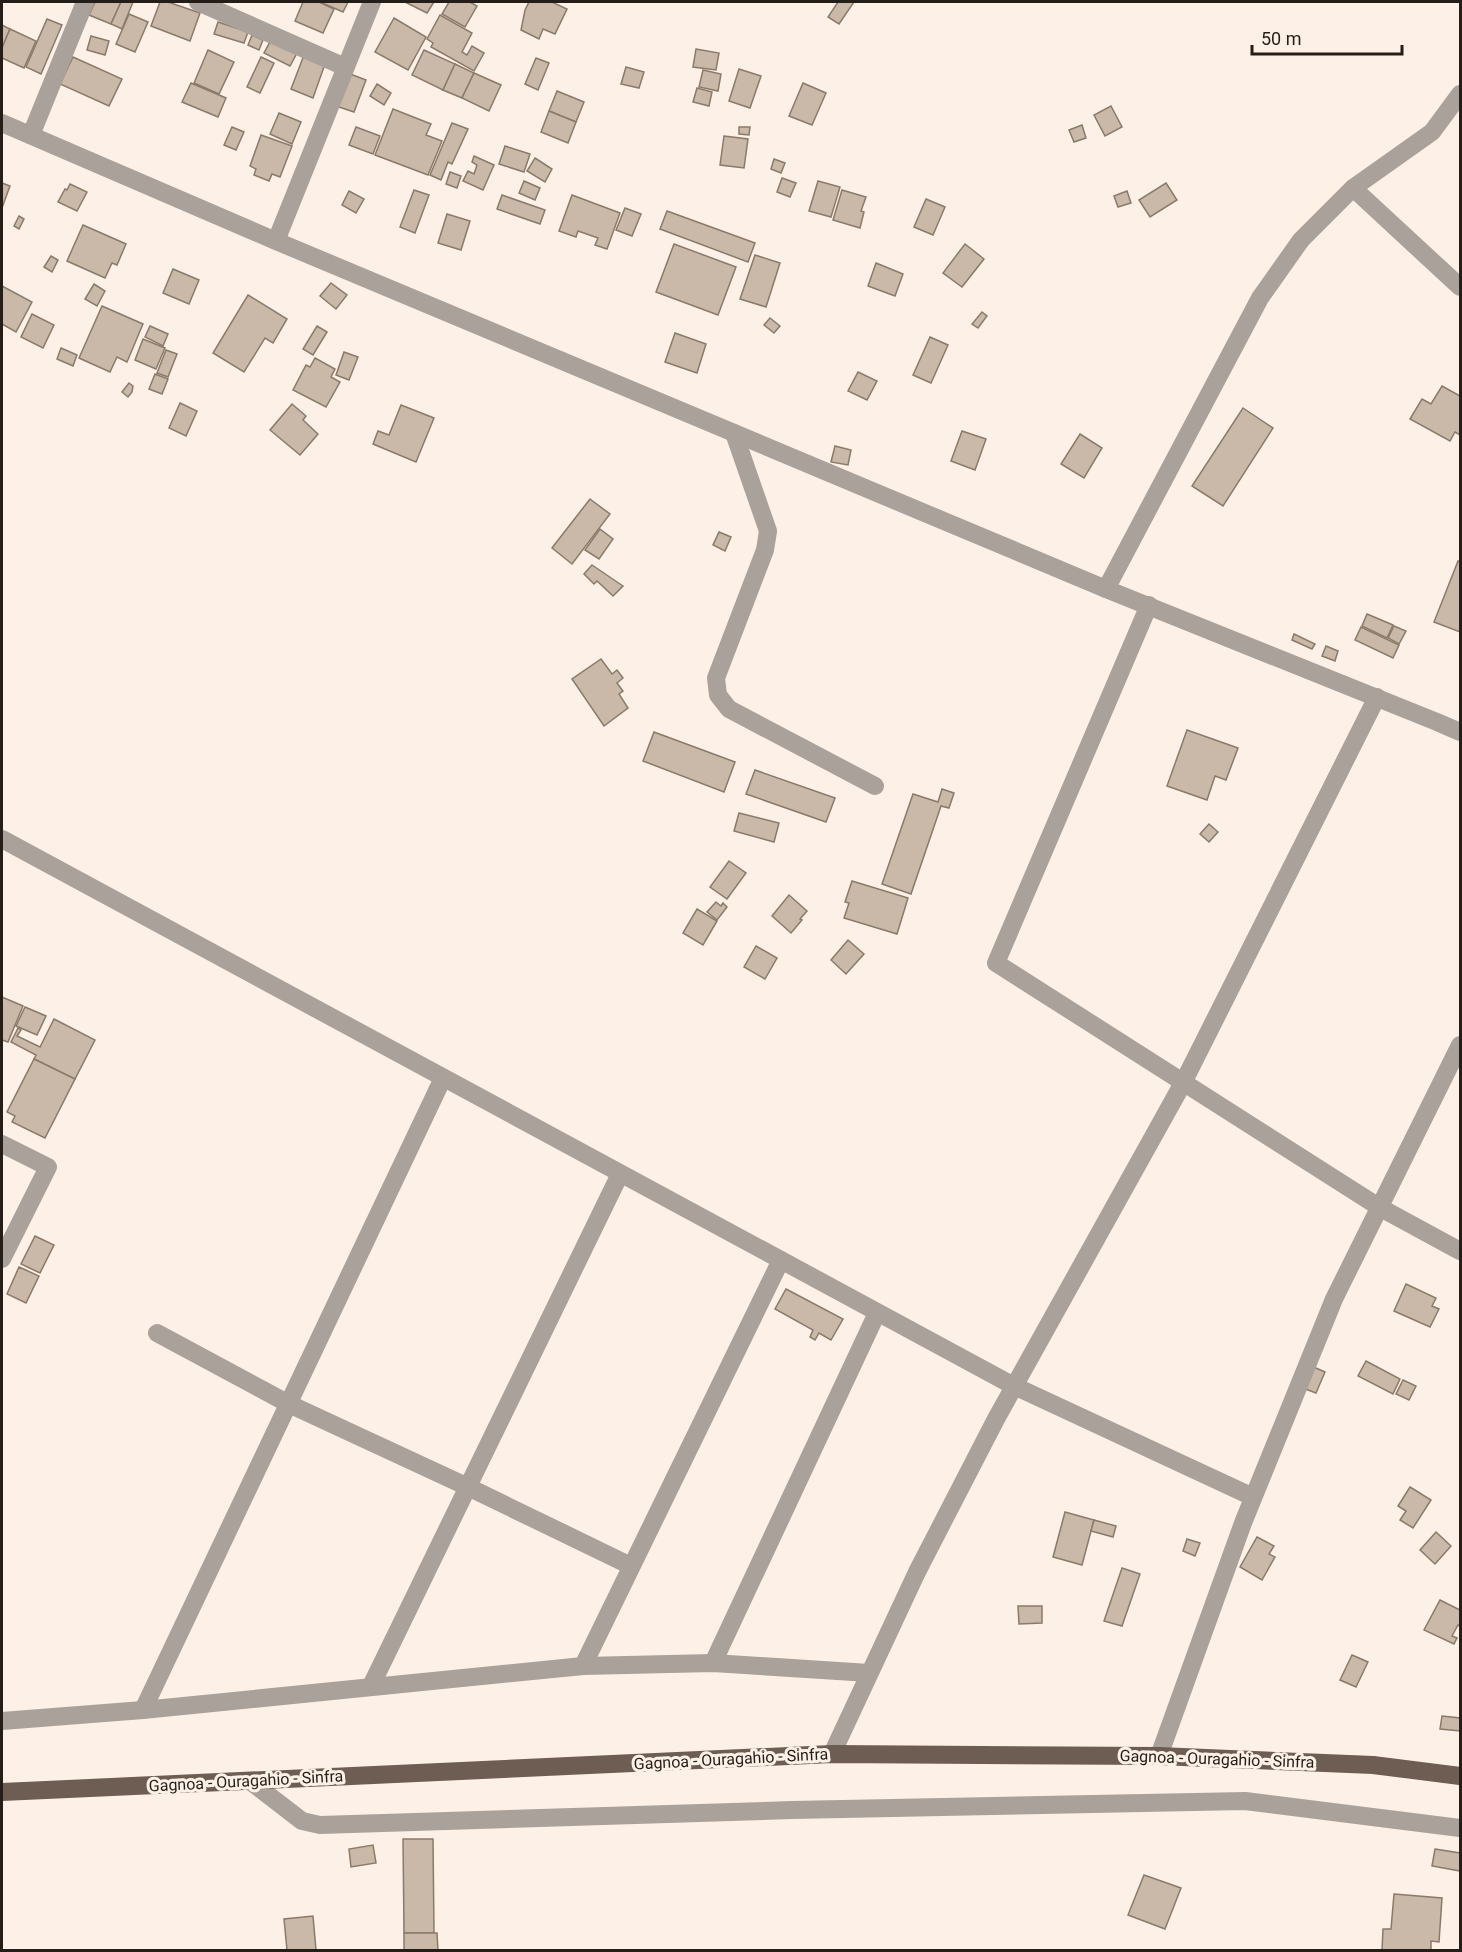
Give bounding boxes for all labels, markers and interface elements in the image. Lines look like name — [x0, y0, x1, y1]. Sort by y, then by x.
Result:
scale bar — [1252, 18, 1402, 56]
text: 50 m — [1261, 28, 1301, 49]
street label: Gagnoa - Ouragahio - Sinfra — [633, 1744, 829, 1774]
street label: Gagnoa - Ouragahio - Sinfra — [1119, 1746, 1315, 1772]
street label: Gagnoa - Ouragahio - Sinfra — [148, 1766, 344, 1796]

